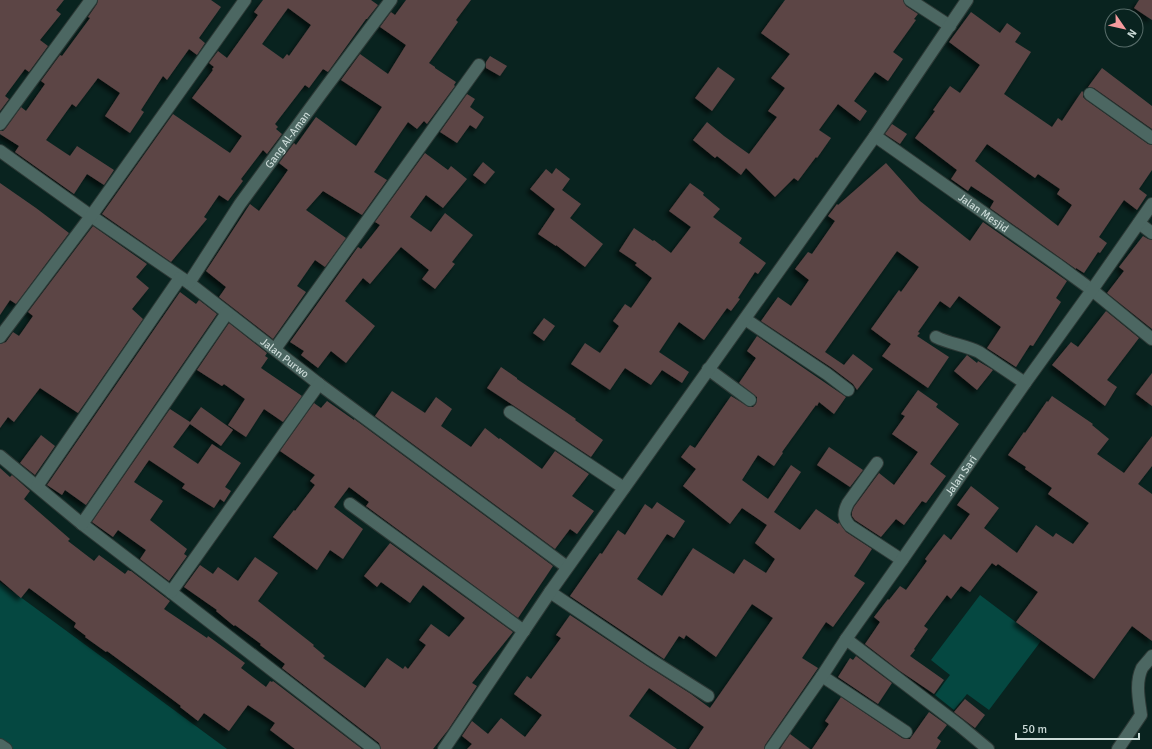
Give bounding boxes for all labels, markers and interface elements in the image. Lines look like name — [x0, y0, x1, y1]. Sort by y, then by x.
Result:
north arrow — [1104, 8, 1144, 48]
text: N — [1124, 27, 1139, 40]
street label: Gang Al-Aman — [262, 108, 313, 171]
street label: Jalan Mesjid — [956, 190, 1012, 235]
street label: Jalan Purwo — [258, 335, 312, 380]
street label: Jalan Sari — [942, 453, 979, 498]
scale bar — [1016, 715, 1139, 741]
text: 50 m — [1022, 722, 1047, 737]

